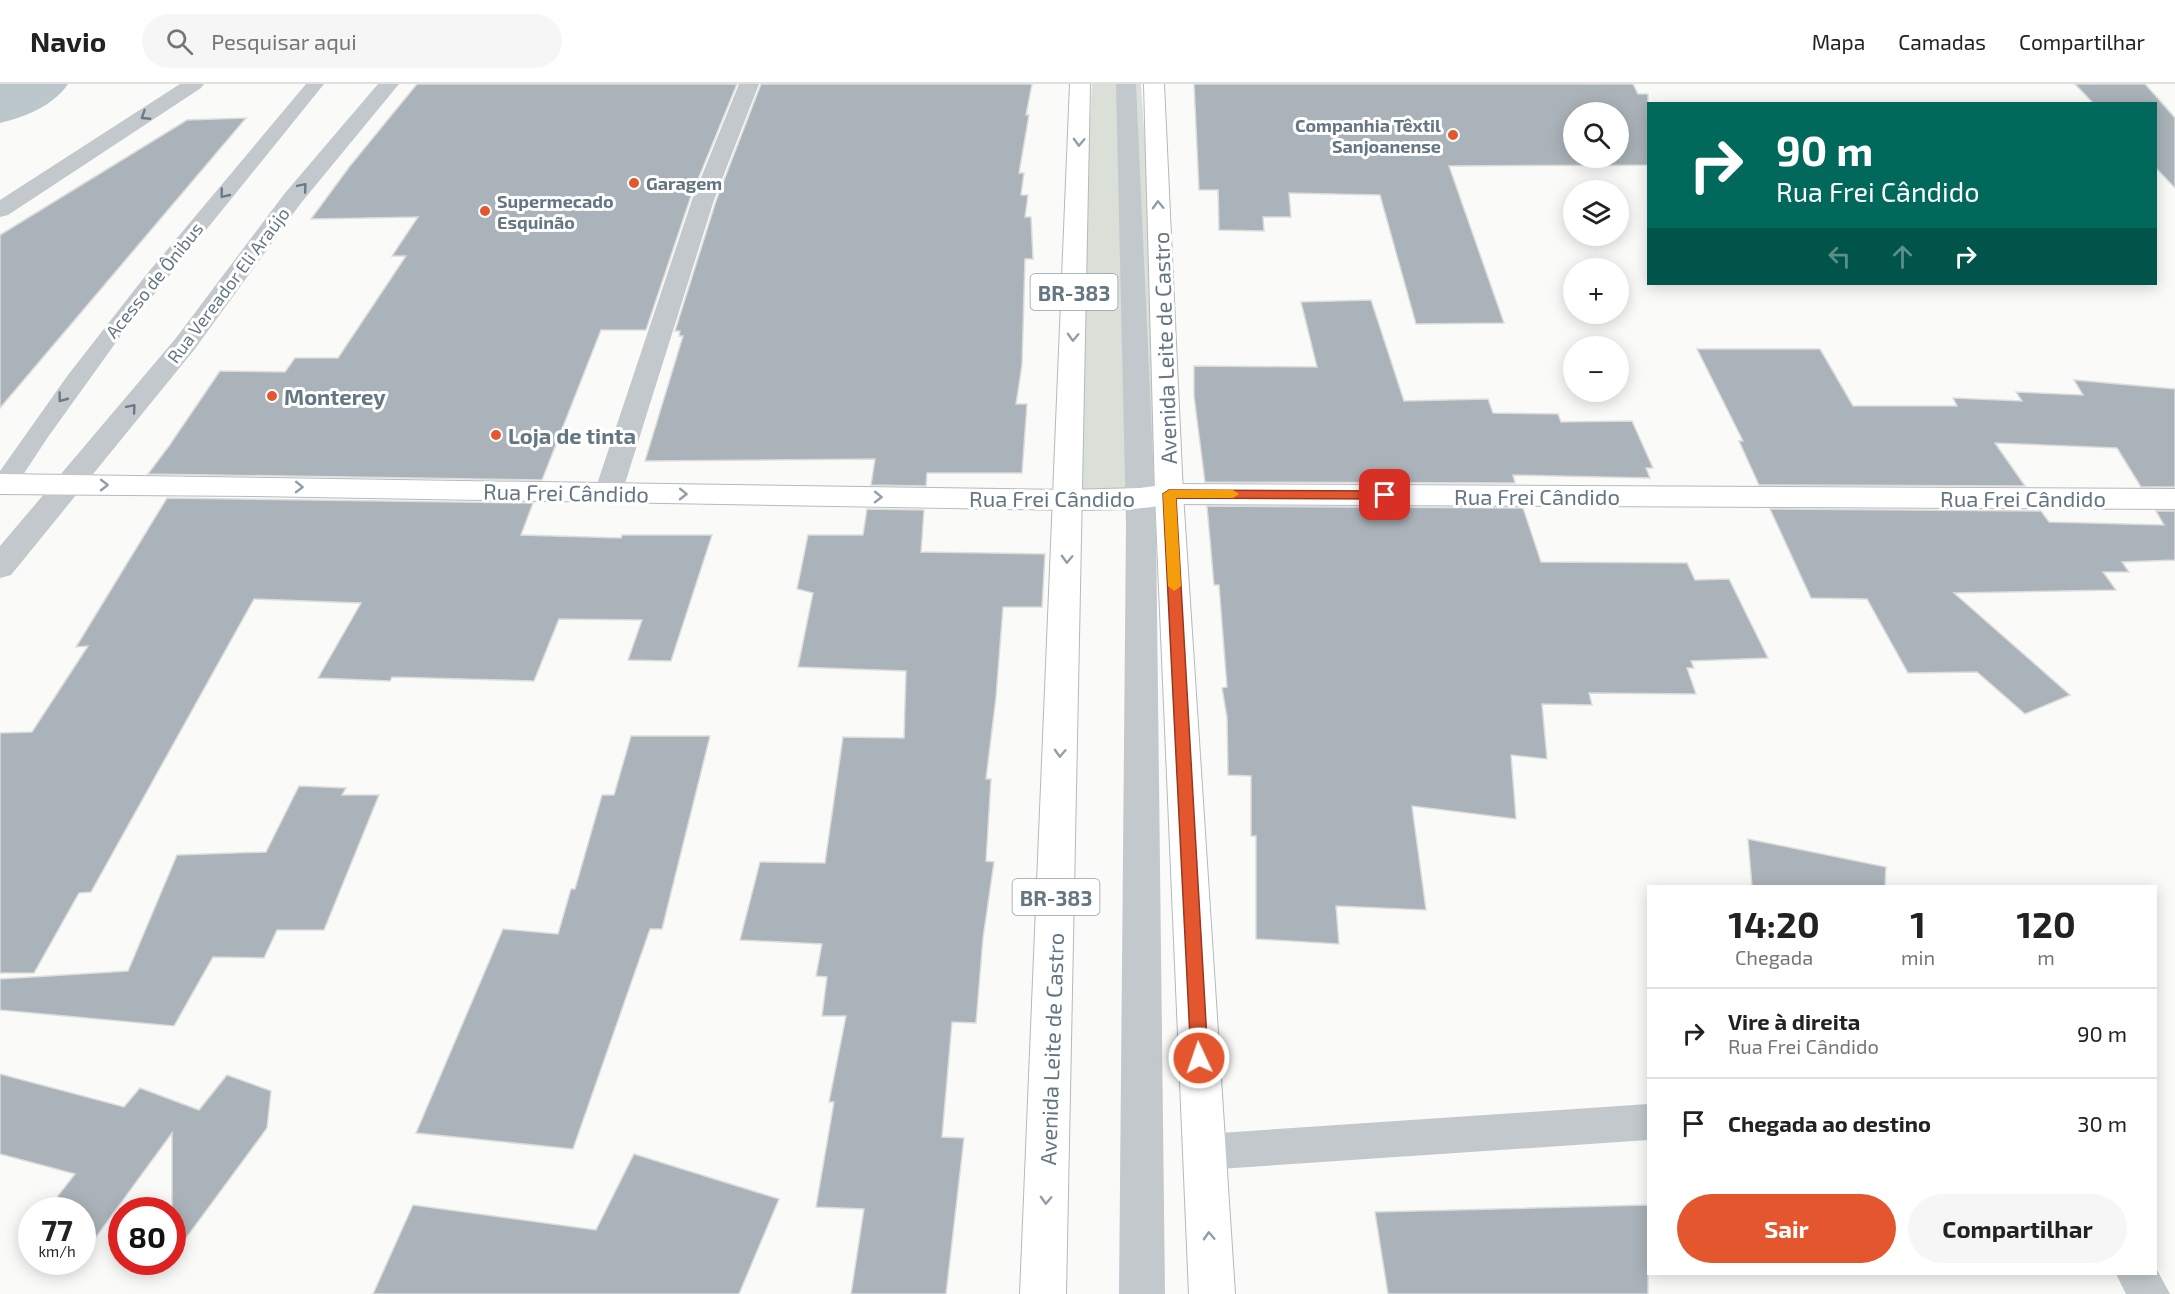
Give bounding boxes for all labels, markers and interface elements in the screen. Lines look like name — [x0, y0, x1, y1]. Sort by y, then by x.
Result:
search box — [142, 14, 562, 68]
text: Navio — [30, 24, 106, 58]
icon: search — [163, 25, 196, 58]
text: Pesquisar aqui — [211, 28, 357, 54]
text: Mapa — [1812, 29, 1865, 54]
text: Camadas — [1898, 29, 1986, 54]
text: Compartilhar — [2019, 29, 2145, 54]
map controls — [1563, 102, 1629, 402]
button: search — [1563, 102, 1629, 168]
one-way arrow — [141, 109, 152, 120]
place label: Companhia Têxtil Sanjoanense — [1295, 114, 1441, 157]
text: 90 m — [1776, 124, 1873, 174]
icon: right — [1677, 126, 1755, 204]
marker: Companhia Têxtil Sanjoanense — [1446, 128, 1460, 142]
one-way arrow — [1072, 138, 1085, 147]
place label: Garagem — [646, 172, 722, 194]
text: Rua Frei Cândido — [1776, 175, 1980, 207]
marker: Garagem — [627, 176, 641, 190]
button: layers — [1563, 180, 1629, 246]
one-way arrow — [295, 183, 306, 194]
one-way arrow — [221, 187, 232, 198]
place label: Supermecado Esquinão — [497, 190, 614, 233]
one-way arrow — [1152, 200, 1165, 209]
street label: Rua Vereador Eli Araújo — [162, 203, 294, 367]
marker: Supermecado Esquinão — [478, 204, 492, 218]
street label: Acesso de Ônibus — [101, 218, 207, 342]
street label: Avenida Leite de Castro — [1147, 231, 1181, 465]
icon: left — [1823, 240, 1856, 273]
icon: ahead — [1886, 240, 1919, 273]
icon: right — [1949, 240, 1982, 273]
button: + — [1563, 258, 1629, 324]
road number: BR-383 — [1030, 274, 1118, 310]
one-way arrow — [1067, 333, 1079, 342]
button: − — [1563, 336, 1629, 402]
place label: Monterey — [284, 383, 386, 410]
marker: Monterey — [265, 389, 279, 403]
one-way arrow — [58, 391, 69, 402]
one-way arrow — [125, 404, 136, 415]
place label: Loja de tinta — [508, 422, 636, 448]
marker: Loja de tinta — [489, 428, 503, 442]
pin — [1359, 469, 1410, 520]
street label: Rua Frei Cândido — [483, 478, 649, 506]
icon: arrive — [1368, 478, 1401, 511]
one-way arrow — [100, 479, 109, 491]
one-way arrow — [295, 481, 304, 493]
street label: Rua Frei Cândido — [1454, 483, 1620, 509]
street label: Rua Frei Cândido — [969, 485, 1135, 511]
street label: Rua Frei Cândido — [1940, 485, 2106, 511]
one-way arrow — [679, 488, 688, 500]
one-way arrow — [874, 491, 883, 503]
one-way arrow — [1060, 554, 1073, 563]
one-way arrow — [1054, 749, 1067, 758]
road number: BR-383 — [1012, 879, 1100, 915]
text: 14:20 — [1728, 902, 1820, 945]
text: 1 — [1910, 902, 1926, 945]
text: 120 — [2016, 902, 2076, 945]
street label: Avenida Leite de Castro — [1034, 932, 1068, 1166]
text: Chegada — [1735, 945, 1813, 969]
text: min — [1901, 945, 1935, 969]
text: m — [2037, 945, 2055, 969]
text: Vire à direita — [1728, 1008, 1860, 1034]
icon: right — [1677, 1017, 1710, 1050]
text: 90 m — [2077, 1020, 2127, 1046]
position arrow — [1167, 1026, 1231, 1090]
text: Rua Frei Cândido — [1728, 1034, 1879, 1058]
icon: arrive — [1677, 1107, 1710, 1140]
text: Chegada ao destino — [1728, 1110, 1931, 1136]
text: 30 m — [2077, 1110, 2127, 1136]
button: Sair — [1677, 1194, 1896, 1263]
button: Compartilhar — [1908, 1194, 2127, 1263]
one-way arrow — [1040, 1196, 1053, 1205]
speed limit sign: 80 — [108, 1197, 186, 1275]
text: 77 — [41, 1211, 73, 1247]
one-way arrow — [1202, 1231, 1215, 1240]
text: km/h — [38, 1242, 76, 1260]

